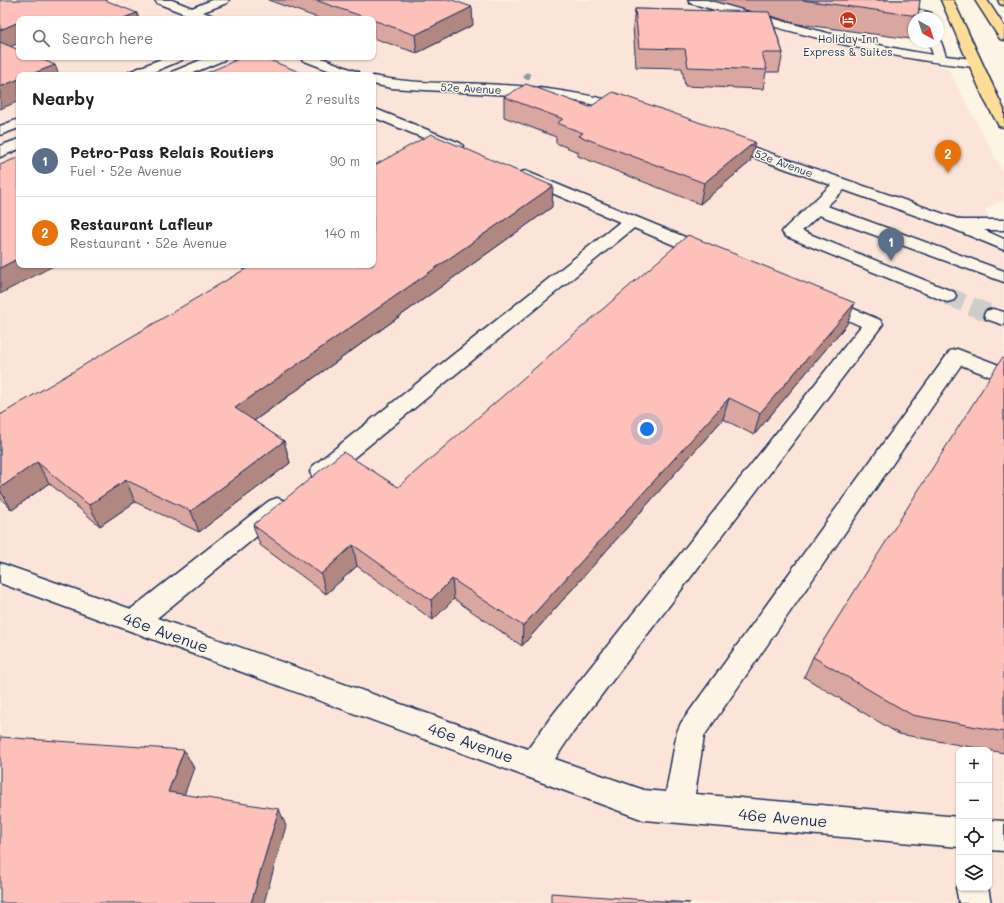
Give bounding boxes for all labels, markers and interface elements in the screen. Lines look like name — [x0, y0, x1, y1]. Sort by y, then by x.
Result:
hotel icon: Holiday Inn Express & Suites — [838, 10, 858, 30]
north arrow — [908, 12, 944, 48]
search box — [16, 16, 376, 60]
icon: search — [30, 27, 52, 49]
text: Search here — [62, 28, 153, 48]
place label: Holiday Inn Express & Suites — [803, 31, 893, 59]
street label: 52e Avenue — [440, 79, 502, 97]
text: Nearby — [32, 87, 94, 109]
text: 2 results — [305, 90, 360, 107]
pin: 2 — [935, 140, 961, 173]
text: Petro-Pass Relais Routiers — [70, 142, 274, 162]
street label: 52e Avenue — [753, 146, 815, 181]
text: 1 — [42, 152, 48, 169]
text: 90 m — [330, 152, 360, 169]
text: Fuel · 52e Avenue — [70, 162, 182, 179]
text: Restaurant Lafleur — [70, 214, 213, 234]
text: 2 — [41, 224, 49, 241]
text: 140 m — [324, 224, 360, 241]
pin: 1 — [878, 228, 904, 261]
text: Restaurant · 52e Avenue — [70, 234, 227, 251]
your location — [637, 419, 657, 439]
street label: 46e Avenue — [120, 607, 212, 657]
street label: 46e Avenue — [425, 717, 517, 767]
map controls — [956, 747, 992, 891]
button: + — [956, 747, 992, 783]
button: − — [956, 783, 992, 819]
street label: 46e Avenue — [738, 803, 828, 831]
button: locate — [956, 819, 992, 855]
button: layers — [956, 855, 992, 891]

